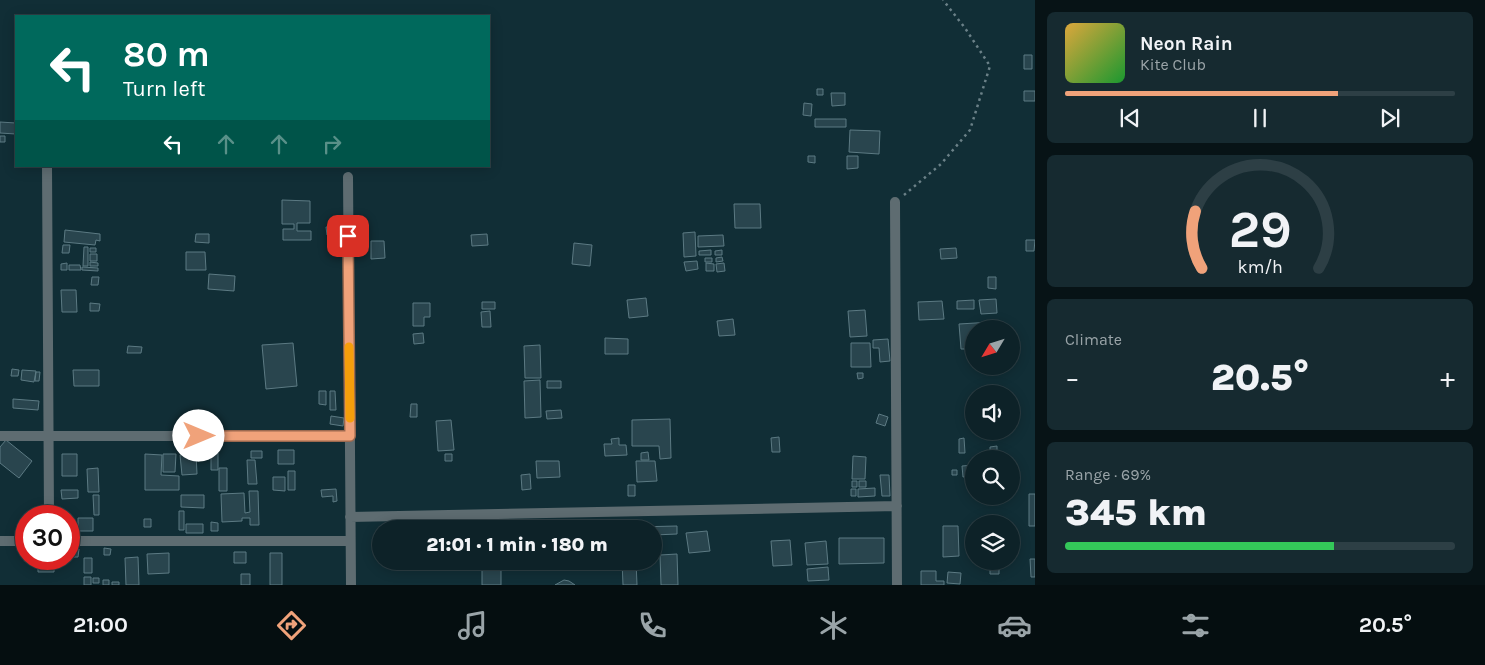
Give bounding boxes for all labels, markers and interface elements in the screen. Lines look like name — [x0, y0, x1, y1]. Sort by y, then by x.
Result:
text: Neon Rain — [1140, 33, 1233, 55]
text: 80 m — [123, 34, 210, 75]
icon: left — [40, 35, 105, 100]
text: Kite Club — [1140, 55, 1206, 74]
text: Turn left — [123, 76, 206, 102]
icon: previous — [1116, 104, 1144, 132]
icon: pause — [1246, 104, 1274, 132]
icon: next — [1376, 104, 1404, 132]
icon: left — [159, 130, 187, 158]
icon: ahead — [212, 130, 240, 158]
icon: ahead — [265, 130, 293, 158]
icon: right — [318, 130, 346, 158]
text: 29 — [1228, 199, 1292, 260]
pin — [327, 215, 369, 257]
icon: arrive — [334, 222, 362, 250]
text: km/h — [1237, 257, 1283, 278]
north arrow — [965, 320, 1020, 375]
map controls — [965, 320, 1020, 570]
text: Climate — [1065, 330, 1122, 349]
text: 20.5° — [1211, 355, 1309, 400]
text: − — [1065, 361, 1080, 394]
text: + — [1440, 361, 1455, 394]
button: sound — [965, 385, 1020, 440]
position arrow — [172, 409, 224, 461]
button: search — [965, 450, 1020, 505]
text: Range · 69% — [1065, 465, 1151, 484]
text: 345 km — [1065, 490, 1207, 535]
speed limit sign: 30 — [15, 505, 80, 570]
button: layers — [965, 515, 1020, 570]
text: 21:01 · 1 min · 180 m — [426, 534, 608, 556]
icon: directions — [274, 608, 309, 643]
icon: music — [455, 608, 490, 643]
icon: phone — [635, 608, 670, 643]
icon: climate — [816, 608, 851, 643]
icon: car — [997, 608, 1032, 643]
icon: filters — [1178, 608, 1213, 643]
text: 21:00 — [73, 612, 128, 638]
text: 20.5° — [1359, 612, 1412, 638]

